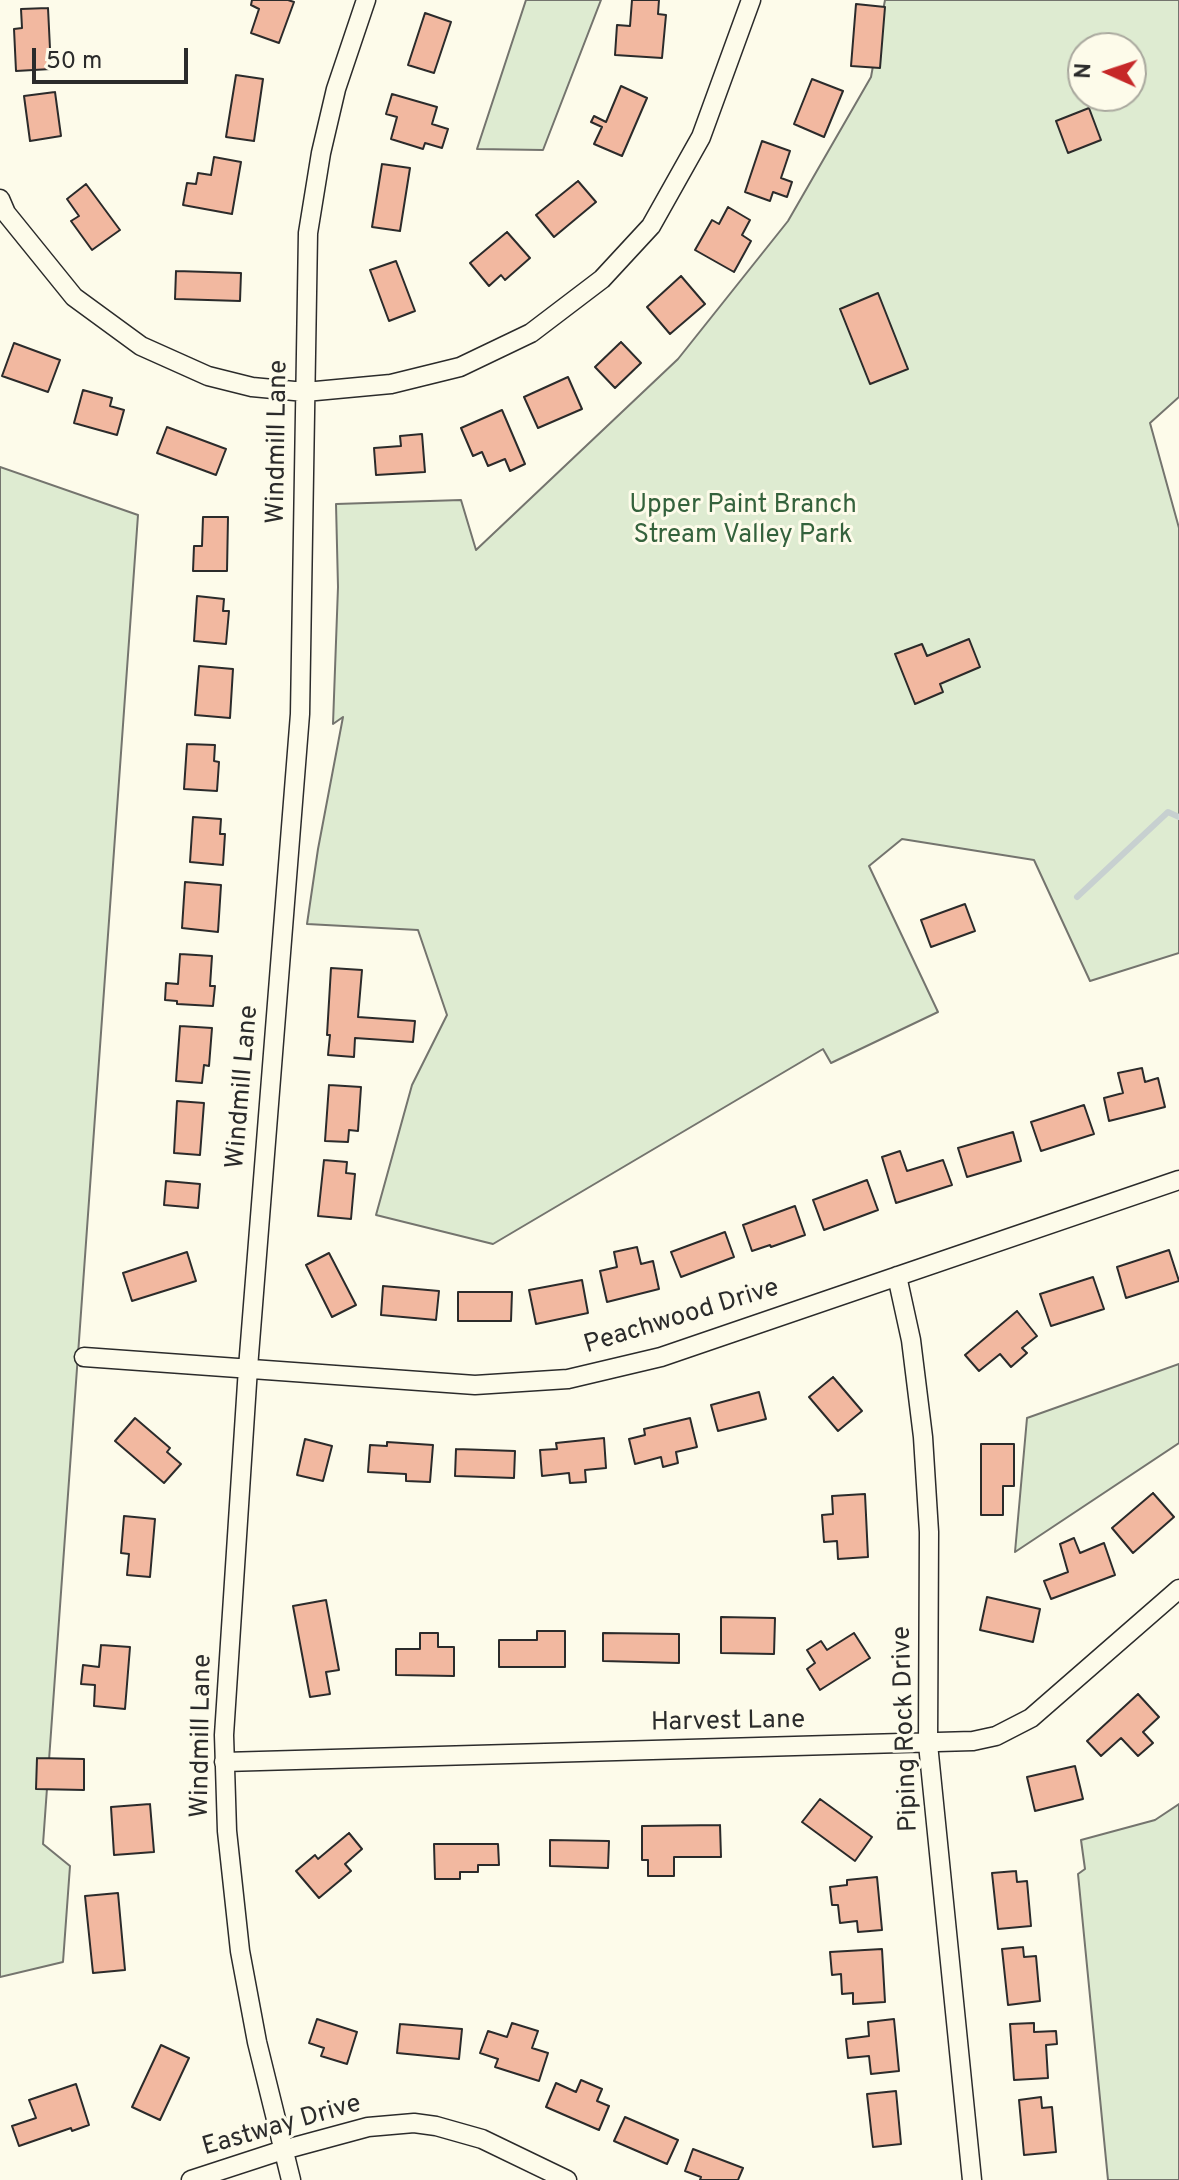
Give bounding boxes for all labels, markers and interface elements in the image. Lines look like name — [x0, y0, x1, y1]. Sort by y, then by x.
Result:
scale bar — [36, 32, 192, 82]
north arrow — [1067, 32, 1147, 112]
text: 50 m — [46, 47, 102, 77]
text: N — [1071, 62, 1098, 79]
street label: Windmill Lane — [262, 360, 296, 524]
park label: Upper Paint Branch Stream Valley Park — [629, 491, 857, 552]
street label: Windmill Lane — [221, 1004, 267, 1170]
street label: Peachwood Drive — [581, 1274, 783, 1362]
street label: Piping Rock Drive — [888, 1625, 926, 1833]
street label: Windmill Lane — [186, 1654, 220, 1818]
street label: Harvest Lane — [651, 1706, 805, 1740]
street label: Eastway Drive — [199, 2089, 365, 2165]

